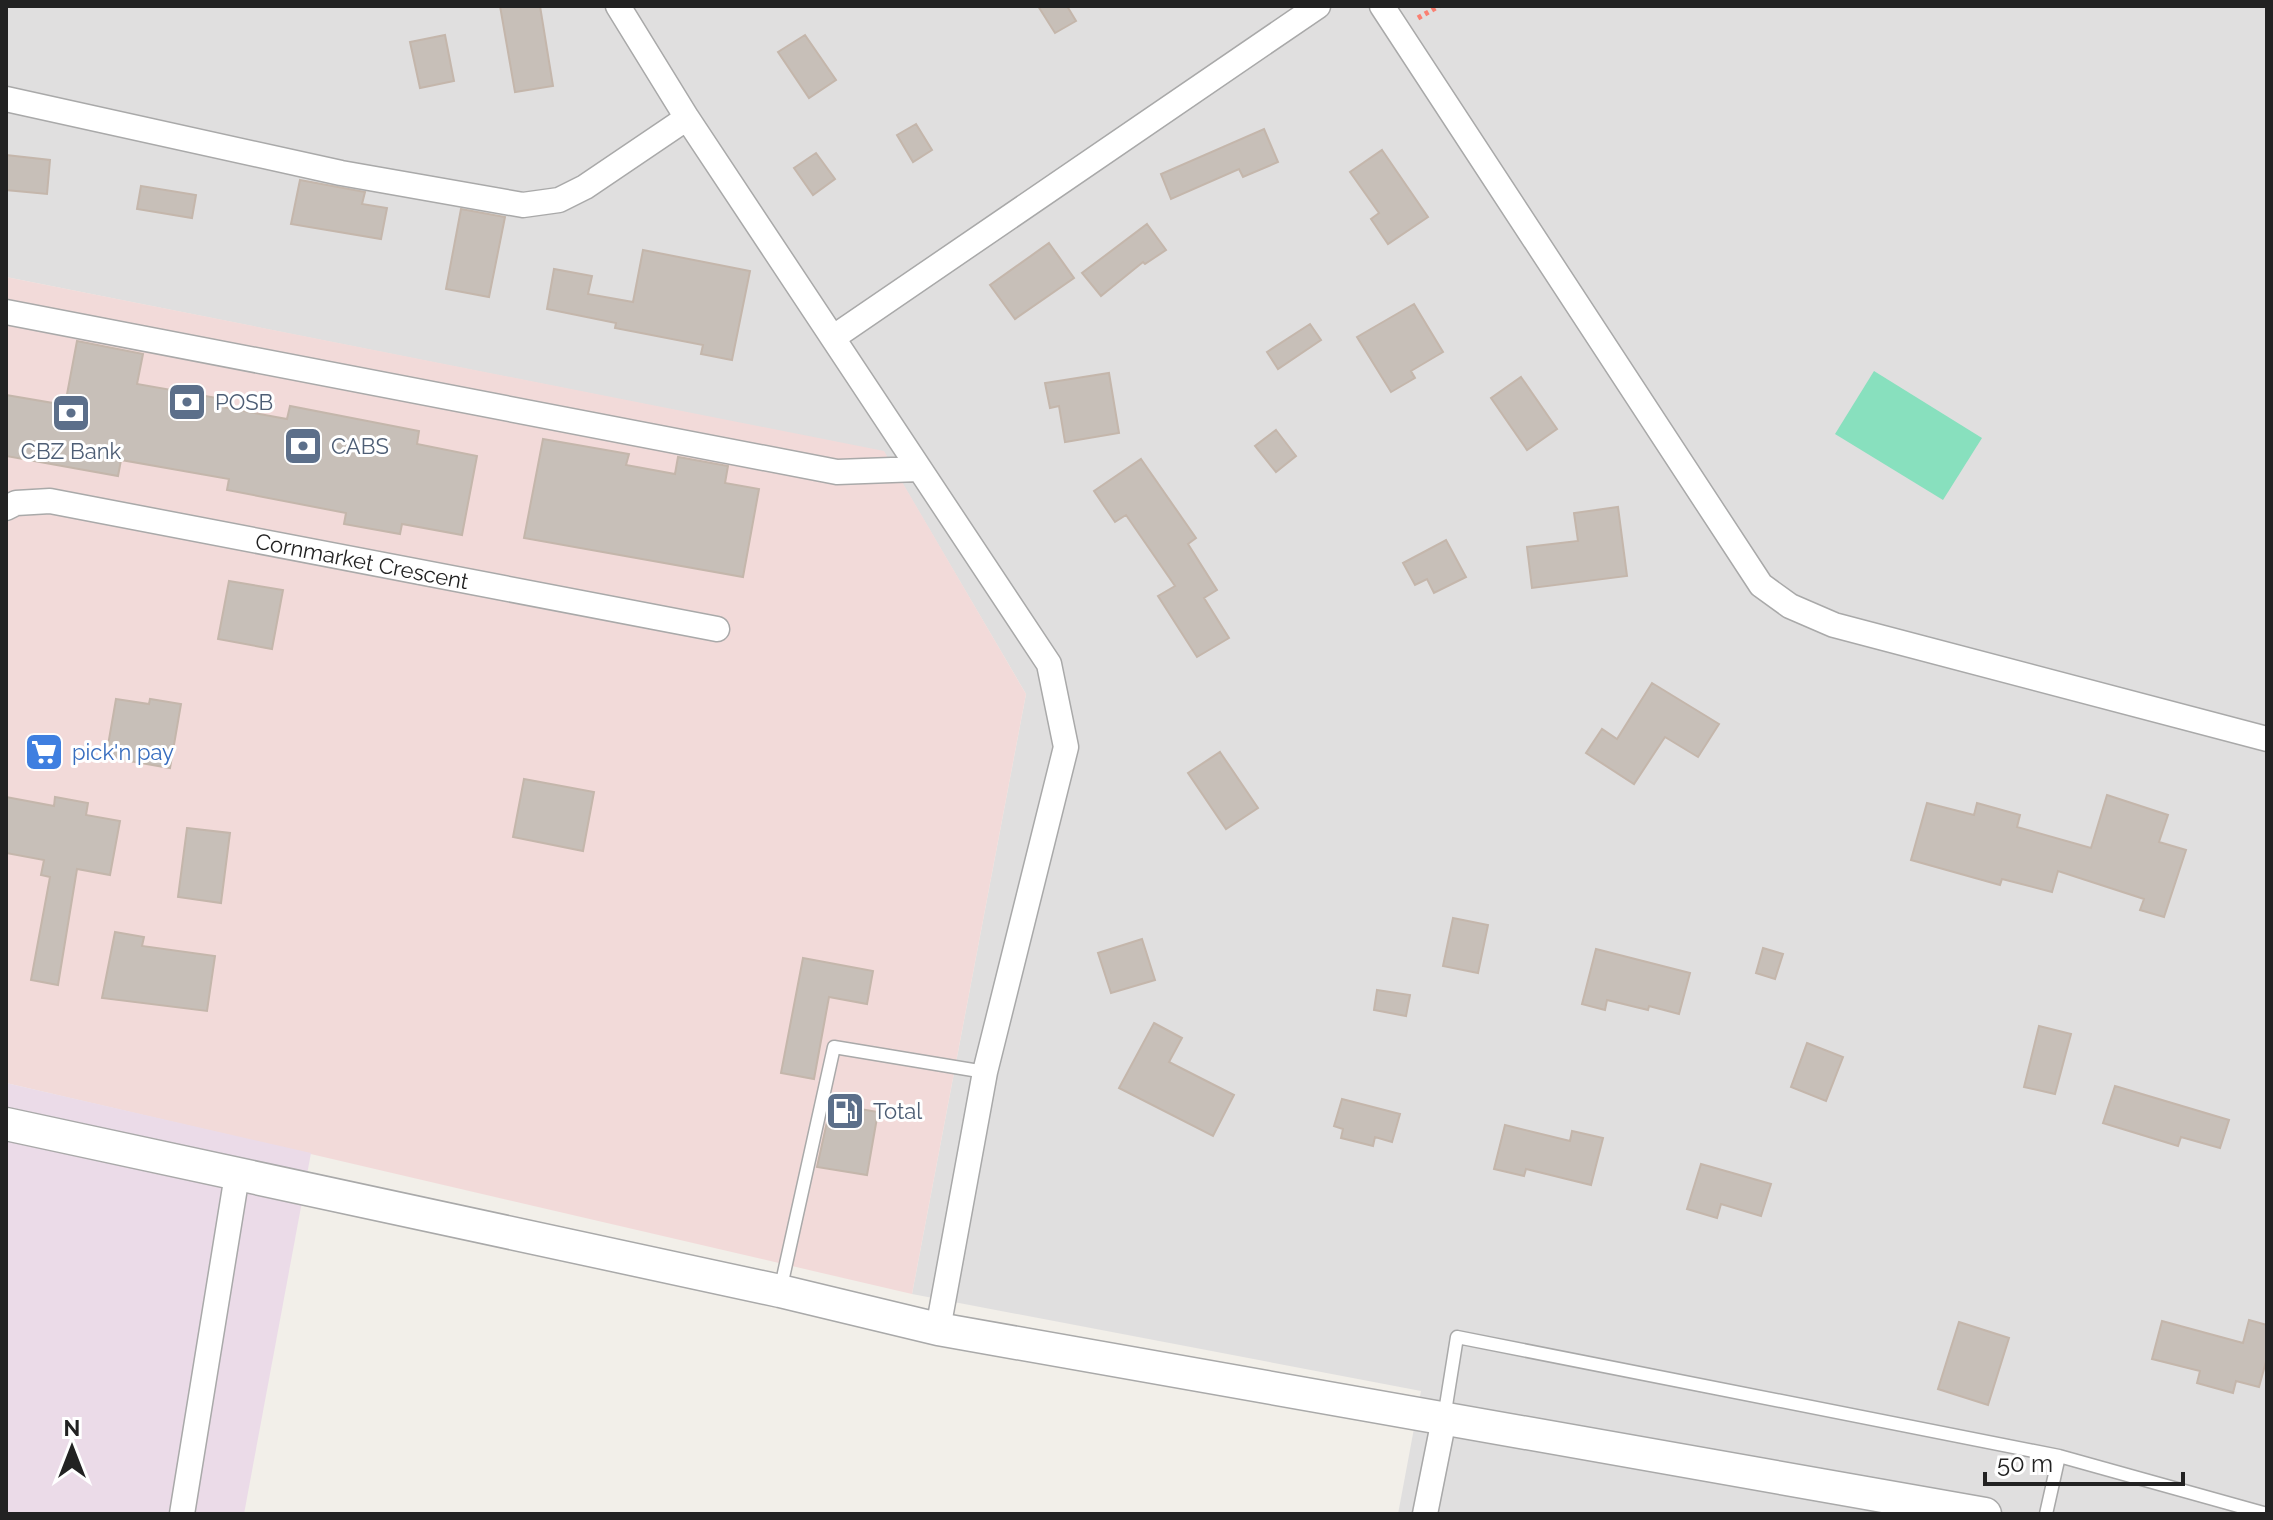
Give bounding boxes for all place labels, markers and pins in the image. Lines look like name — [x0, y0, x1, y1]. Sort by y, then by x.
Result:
bank icon: POSB — [166, 381, 208, 423]
place label: POSB — [215, 389, 273, 415]
bank icon: CBZ Bank — [50, 392, 92, 434]
bank icon: CABS — [282, 425, 324, 467]
place label: CABS — [331, 433, 389, 459]
place label: CBZ Bank — [21, 438, 121, 464]
supermarket icon: pick'n pay — [23, 731, 65, 773]
place label: pick'n pay — [72, 739, 174, 765]
fuel station icon: Total — [824, 1090, 866, 1132]
place label: Total — [873, 1098, 922, 1124]

